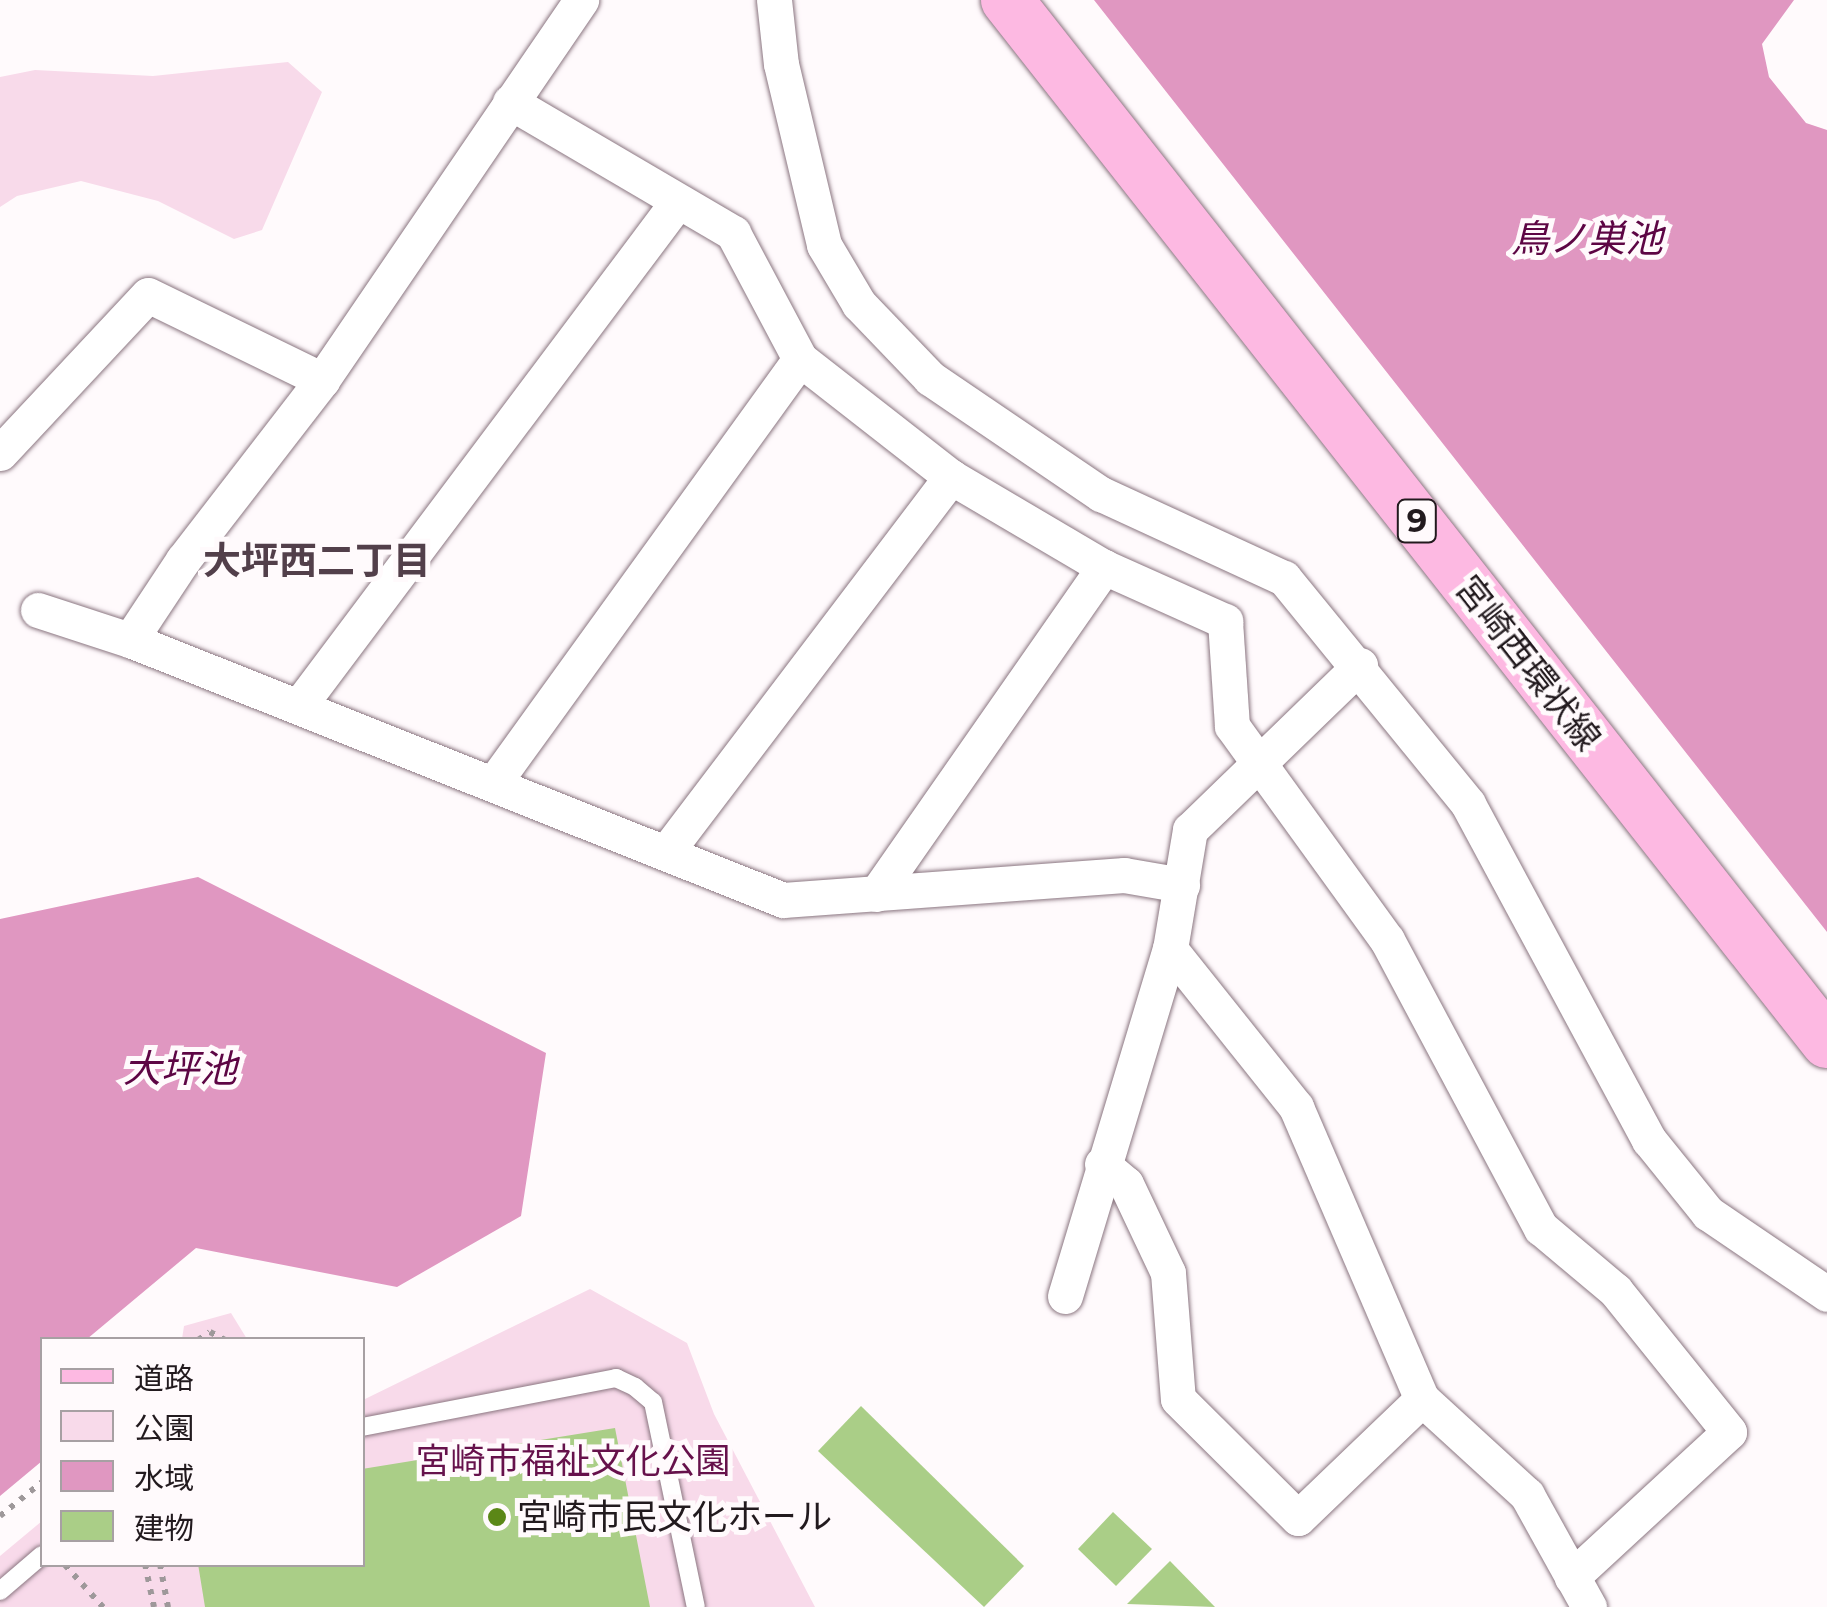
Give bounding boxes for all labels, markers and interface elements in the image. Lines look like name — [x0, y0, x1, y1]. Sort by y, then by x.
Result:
water label: 鳥ノ巣池 — [1511, 216, 1663, 262]
road number: 9 — [1394, 494, 1440, 548]
district label: 大坪西二丁目 — [203, 538, 431, 584]
street label: 宮崎西環状線 — [1447, 567, 1609, 759]
water label: 大坪池 — [123, 1046, 237, 1092]
legend — [40, 1337, 365, 1567]
text: 道路 — [134, 1360, 194, 1397]
text: 公園 — [134, 1410, 194, 1447]
park label: 宮崎市福祉文化公園 — [416, 1440, 730, 1482]
text: 水域 — [134, 1460, 194, 1497]
place label: 宮崎市民文化ホール — [517, 1496, 832, 1538]
marker: 宮崎市民文化ホール — [486, 1506, 508, 1528]
text: 建物 — [134, 1510, 194, 1547]

